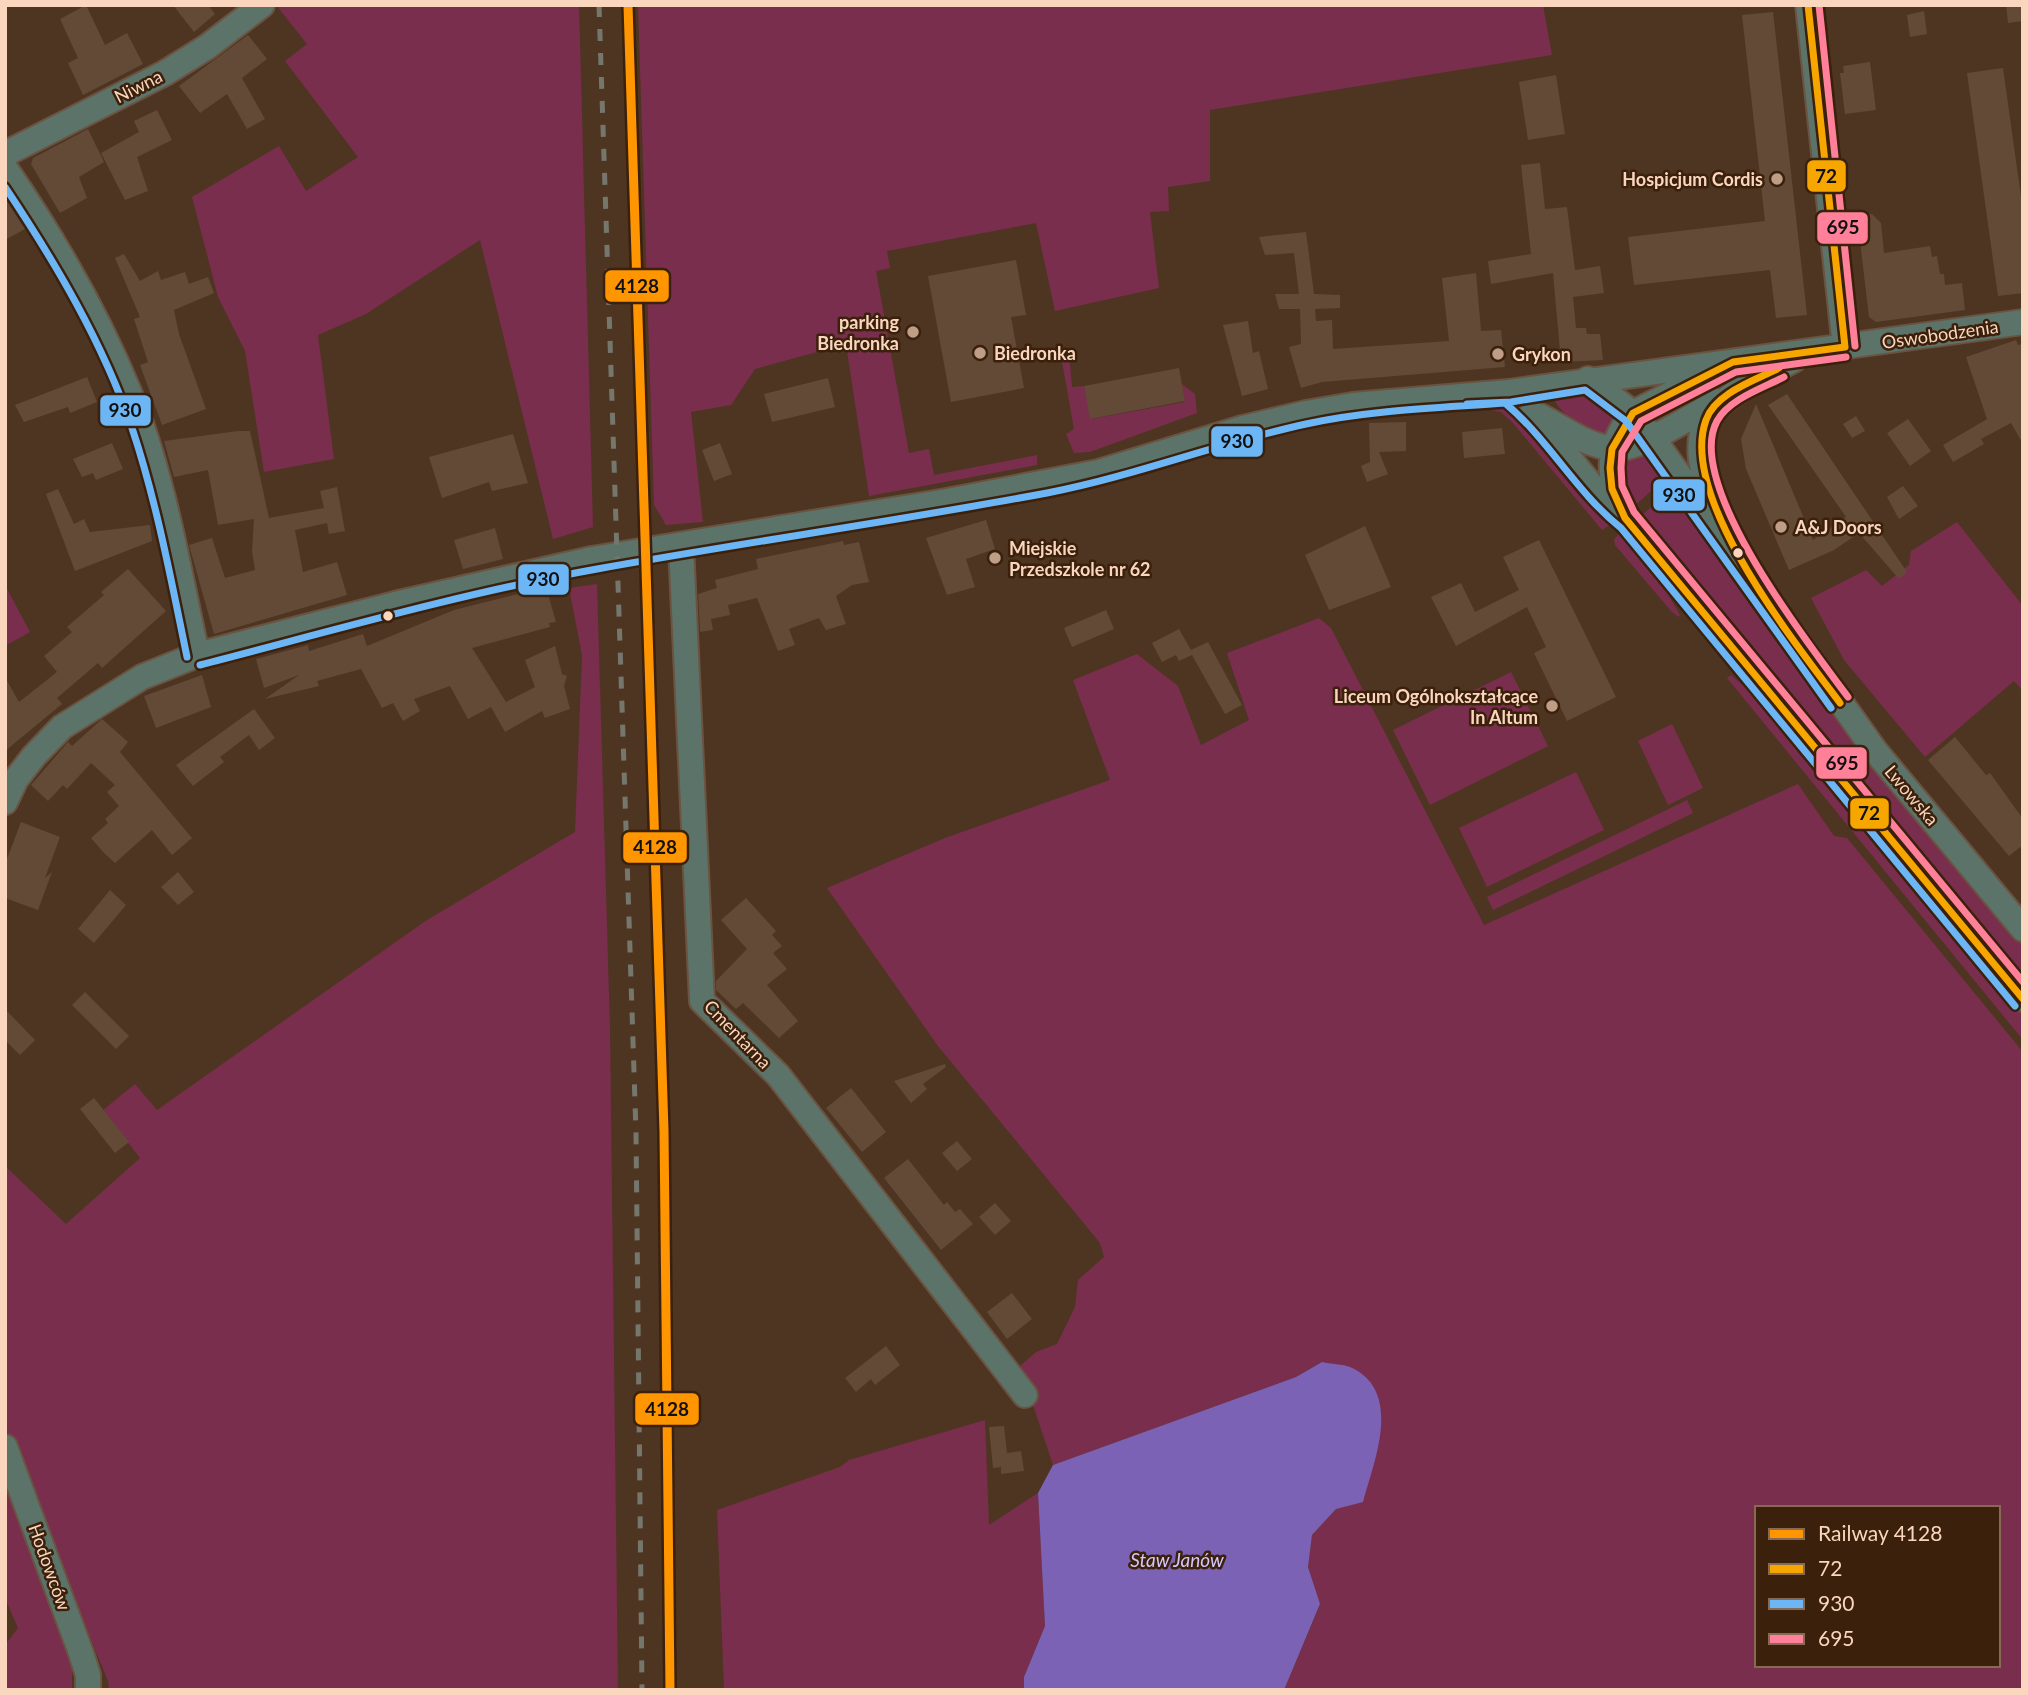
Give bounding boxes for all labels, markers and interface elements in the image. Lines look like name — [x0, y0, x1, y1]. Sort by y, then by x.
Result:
street label: Niwna — [110, 65, 166, 107]
line badge: 72 — [1806, 159, 1847, 193]
text: 72 — [1815, 164, 1837, 187]
place label: Hospicjum Cordis — [1622, 168, 1763, 190]
marker: Hospicjum Cordis — [1769, 171, 1785, 187]
line badge: 695 — [1816, 211, 1869, 245]
text: 695 — [1826, 215, 1860, 238]
line badge: 4128 — [604, 269, 670, 303]
text: 4128 — [615, 274, 659, 297]
place label: parking Biedronka — [817, 311, 899, 354]
street label: Oswobodzenia — [1880, 315, 2000, 353]
marker: parking Biedronka — [905, 324, 921, 340]
place label: Biedronka — [994, 342, 1076, 364]
place label: Grykon — [1512, 343, 1571, 365]
marker: Biedronka — [972, 345, 988, 361]
marker: Grykon — [1490, 346, 1506, 362]
line badge: 930 — [99, 394, 152, 427]
text: 930 — [108, 398, 142, 421]
line badge: 930 — [1210, 425, 1264, 458]
text: 930 — [1220, 429, 1254, 452]
line badge: 930 — [1652, 478, 1706, 512]
text: 930 — [1662, 483, 1696, 506]
place label: A&J Doors — [1794, 516, 1882, 538]
marker: A&J Doors — [1773, 519, 1789, 535]
place label: Miejskie Przedszkole nr 62 — [1009, 537, 1151, 580]
unlabelled marker — [1731, 546, 1745, 560]
marker: Miejskie Przedszkole nr 62 — [987, 550, 1003, 566]
line badge: 930 — [517, 563, 570, 596]
text: 930 — [526, 567, 560, 590]
unlabelled marker — [381, 609, 395, 623]
place label: Liceum Ogólnokształcące In Altum — [1334, 685, 1538, 728]
marker: Liceum Ogólnokształcące In Altum — [1544, 698, 1560, 714]
line badge: 695 — [1815, 746, 1868, 780]
text: 695 — [1825, 751, 1859, 774]
street label: Lwowska — [1880, 760, 1944, 830]
line badge: 72 — [1849, 797, 1890, 830]
text: 72 — [1858, 801, 1880, 824]
line badge: 4128 — [622, 831, 688, 864]
text: 4128 — [633, 835, 677, 858]
street label: Cmentarna — [700, 995, 776, 1073]
line badge: 4128 — [634, 1392, 700, 1426]
text: 4128 — [645, 1397, 689, 1420]
legend — [1755, 1506, 2000, 1667]
text: Railway 4128 — [1818, 1520, 1942, 1545]
street label: Hodowców — [24, 1521, 76, 1613]
water label: Staw Janów — [1130, 1548, 1224, 1571]
text: 72 — [1818, 1555, 1842, 1580]
text: 930 — [1818, 1590, 1855, 1615]
text: 695 — [1818, 1625, 1855, 1650]

